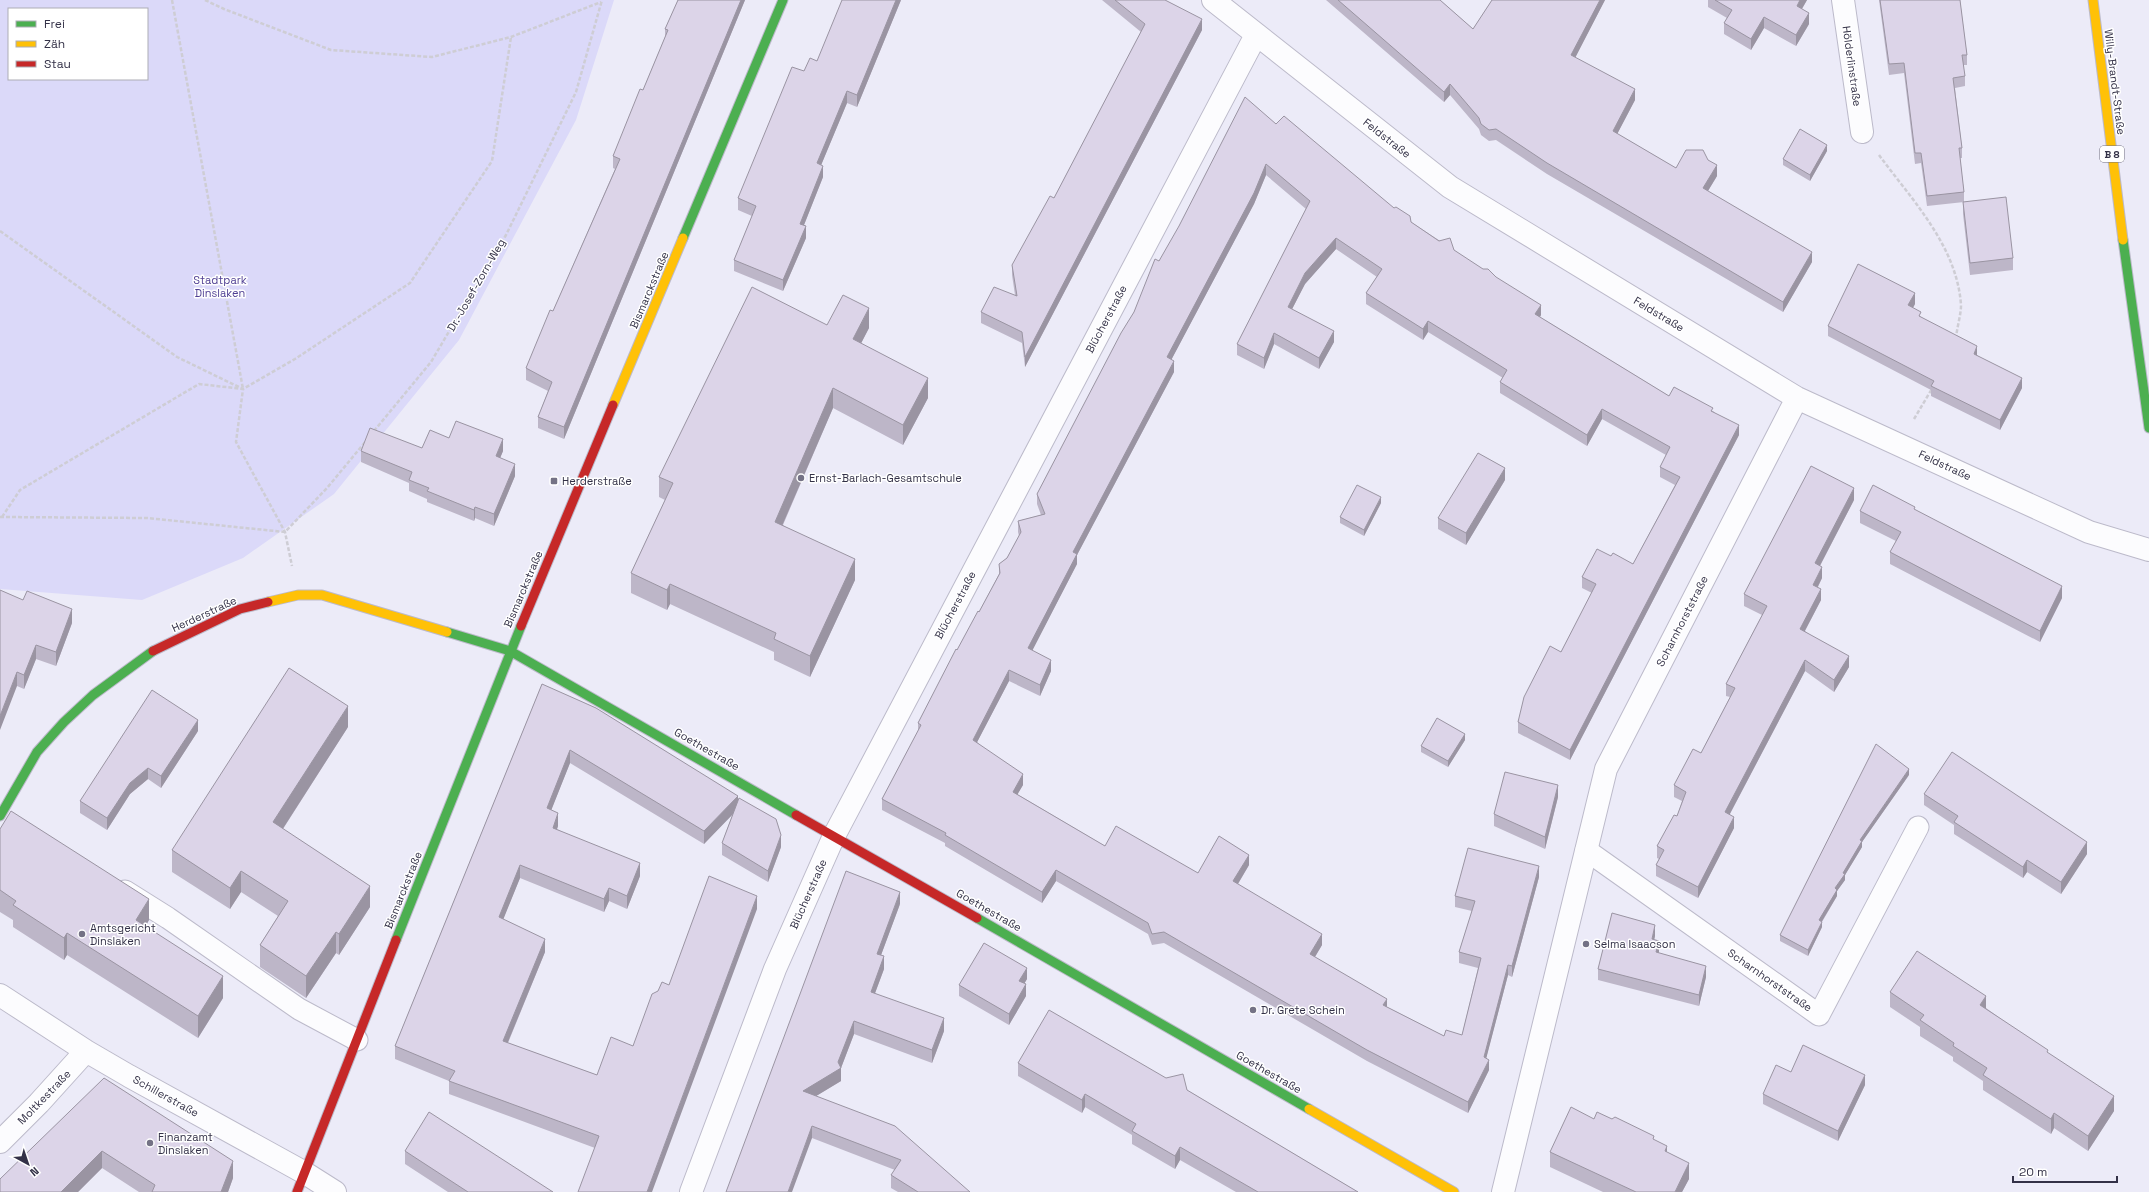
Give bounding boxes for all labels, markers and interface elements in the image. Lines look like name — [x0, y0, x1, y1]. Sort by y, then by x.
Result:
legend — [8, 8, 148, 80]
text: Frei — [44, 16, 65, 32]
street label: Hölderlinstraße — [1839, 25, 1865, 107]
street label: Willy-Brandt-Straße — [2102, 28, 2128, 136]
text: Zäh — [44, 36, 65, 52]
text: Stau — [44, 56, 71, 72]
street label: Feldstraße — [1360, 115, 1414, 161]
road number: B 8 — [2100, 146, 2124, 162]
street label: Dr.-Josef-Zorn-Weg — [444, 236, 508, 334]
street label: Bismarckstraße — [626, 249, 672, 331]
park label: Stadtpark Dinslaken — [193, 273, 247, 300]
street label: Blücherstraße — [1082, 283, 1130, 355]
street label: Feldstraße — [1631, 293, 1687, 335]
street label: Feldstraße — [1916, 447, 1974, 483]
place label: Ernst-Barlach-Gesamtschule — [809, 471, 962, 485]
marker: Ernst-Barlach-Gesamtschule — [796, 473, 806, 483]
place label: Herderstraße — [562, 474, 632, 488]
marker: Herderstraße — [549, 476, 559, 486]
street label: Bismarckstraße — [500, 548, 546, 630]
street label: Blücherstraße — [931, 569, 979, 641]
street label: Scharnhorststraße — [1653, 573, 1711, 669]
street label: Herderstraße — [169, 593, 239, 635]
street label: Goethestraße — [672, 725, 742, 773]
street label: Bismarckstraße — [381, 849, 425, 931]
street label: Blücherstraße — [786, 857, 830, 931]
street label: Goethestraße — [954, 886, 1024, 934]
place label: Amtsgericht Dinslaken — [90, 921, 156, 948]
marker: Amtsgericht Dinslaken — [77, 929, 87, 939]
place label: Selma Isaacson — [1594, 937, 1675, 951]
marker: Selma Isaacson — [1581, 939, 1591, 949]
street label: Scharnhorststraße — [1725, 946, 1815, 1014]
place label: Dr. Grete Schein — [1261, 1003, 1345, 1017]
marker: Dr. Grete Schein — [1248, 1005, 1258, 1015]
street label: Goethestraße — [1234, 1048, 1304, 1096]
street label: Moltkestraße — [14, 1067, 74, 1127]
street label: Schillerstraße — [131, 1072, 201, 1120]
place label: Finanzamt Dinslaken — [158, 1130, 213, 1157]
marker: Finanzamt Dinslaken — [145, 1138, 155, 1148]
north arrow — [8, 1144, 48, 1184]
scale bar — [2013, 1158, 2117, 1184]
text: N — [27, 1164, 42, 1179]
text: 20 m — [2019, 1164, 2047, 1180]

